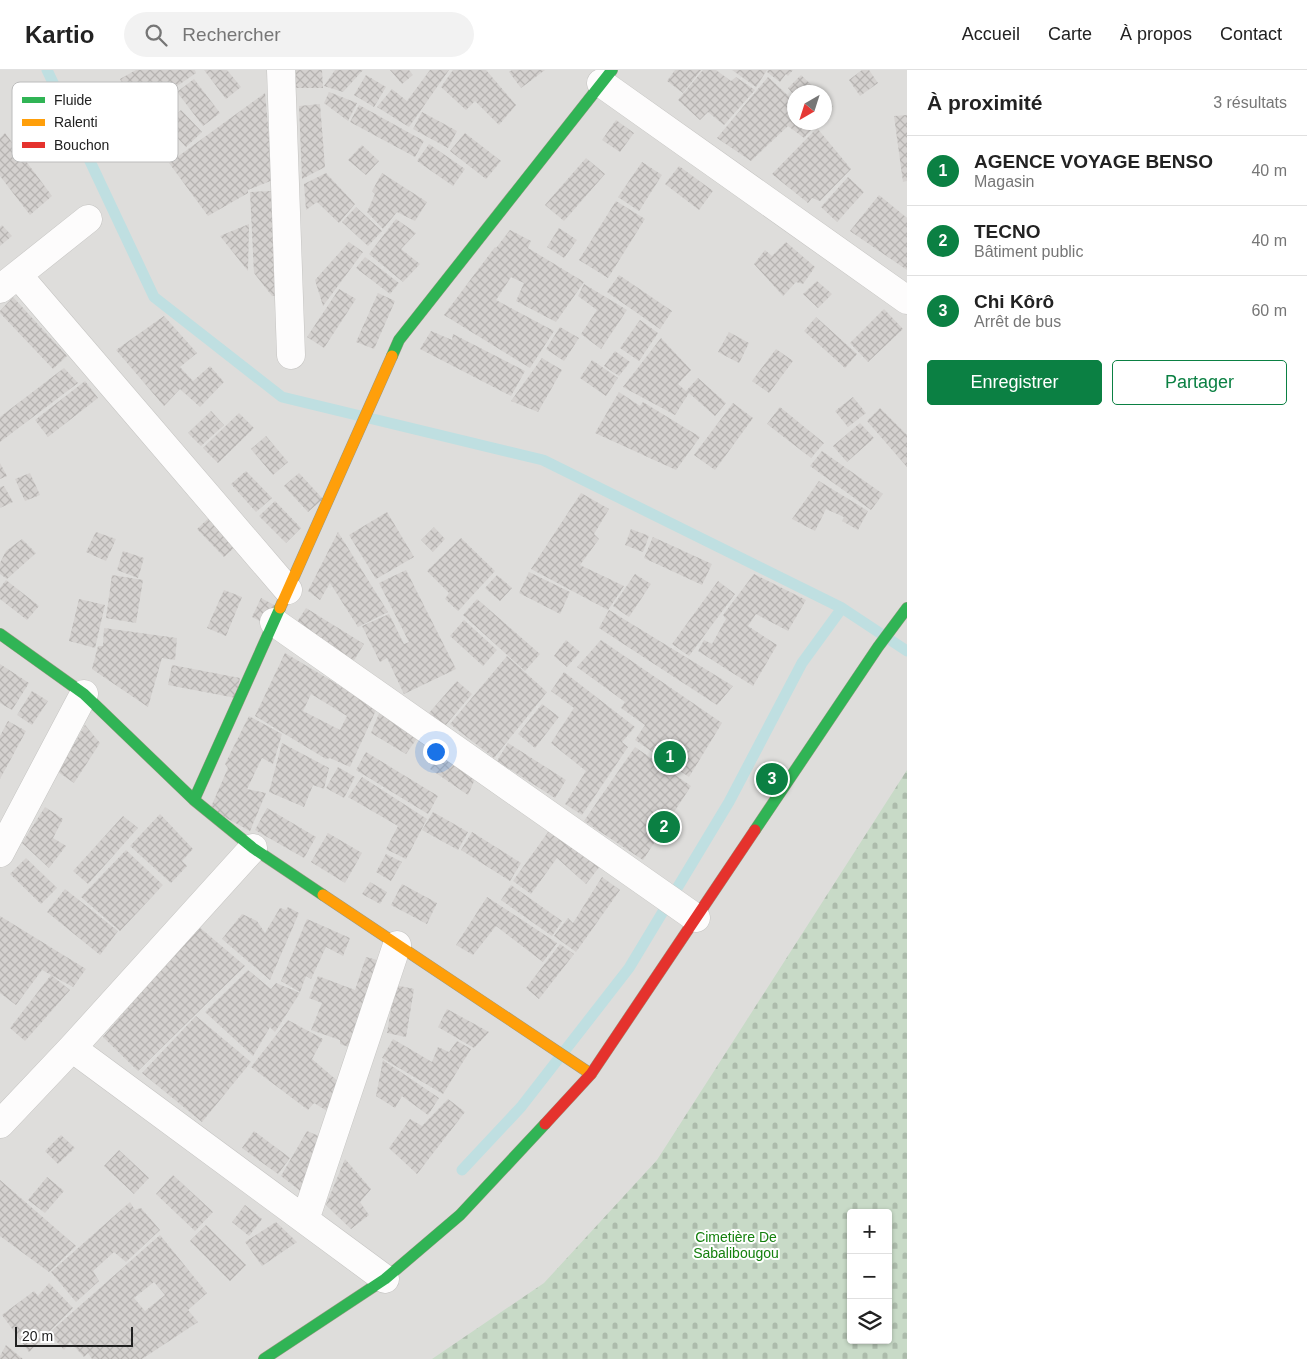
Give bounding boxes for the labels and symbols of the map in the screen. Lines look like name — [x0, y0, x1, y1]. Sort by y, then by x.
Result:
legend — [12, 82, 178, 162]
north arrow — [787, 85, 832, 130]
text: Fluide — [54, 92, 92, 108]
text: Ralenti — [54, 114, 98, 130]
text: Bouchon — [54, 137, 109, 153]
pin: 1 — [654, 738, 686, 776]
your location — [423, 739, 449, 765]
pin: 3 — [756, 760, 788, 798]
pin: 2 — [648, 808, 680, 846]
park label: Cimetière De Sabalibougou — [693, 1229, 779, 1261]
scale bar — [15, 1324, 132, 1347]

